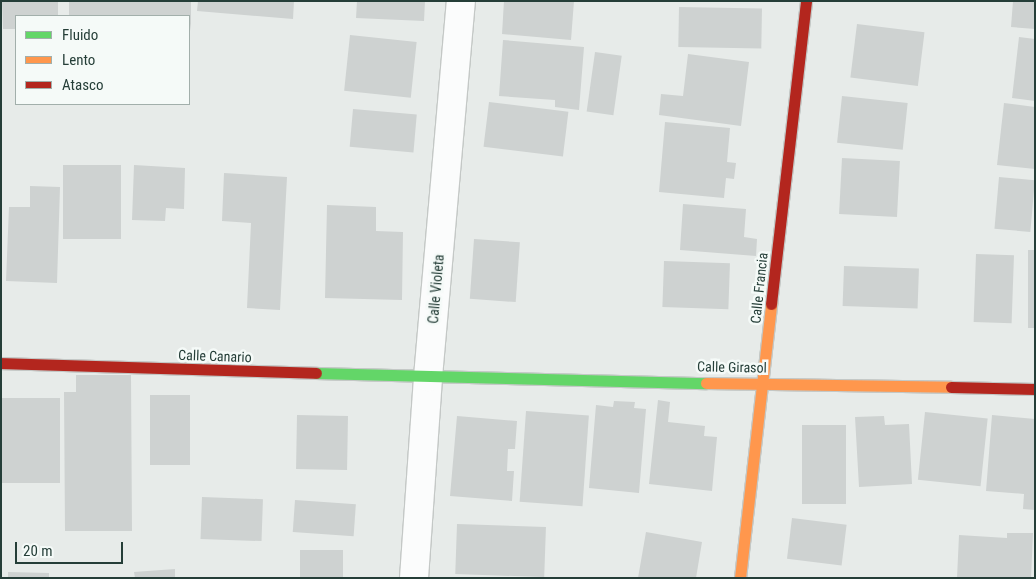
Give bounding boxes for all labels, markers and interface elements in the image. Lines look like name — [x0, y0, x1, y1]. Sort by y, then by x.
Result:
legend — [15, 15, 190, 105]
text: Fluido — [62, 26, 98, 44]
text: Lento — [62, 51, 95, 69]
text: Atasco — [62, 76, 103, 94]
street label: Calle Francia — [747, 252, 771, 324]
street label: Calle Violeta — [425, 254, 447, 324]
street label: Calle Canario — [178, 346, 252, 366]
street label: Calle Girasol — [697, 358, 767, 376]
scale bar — [18, 532, 125, 564]
text: 20 m — [23, 542, 53, 560]

